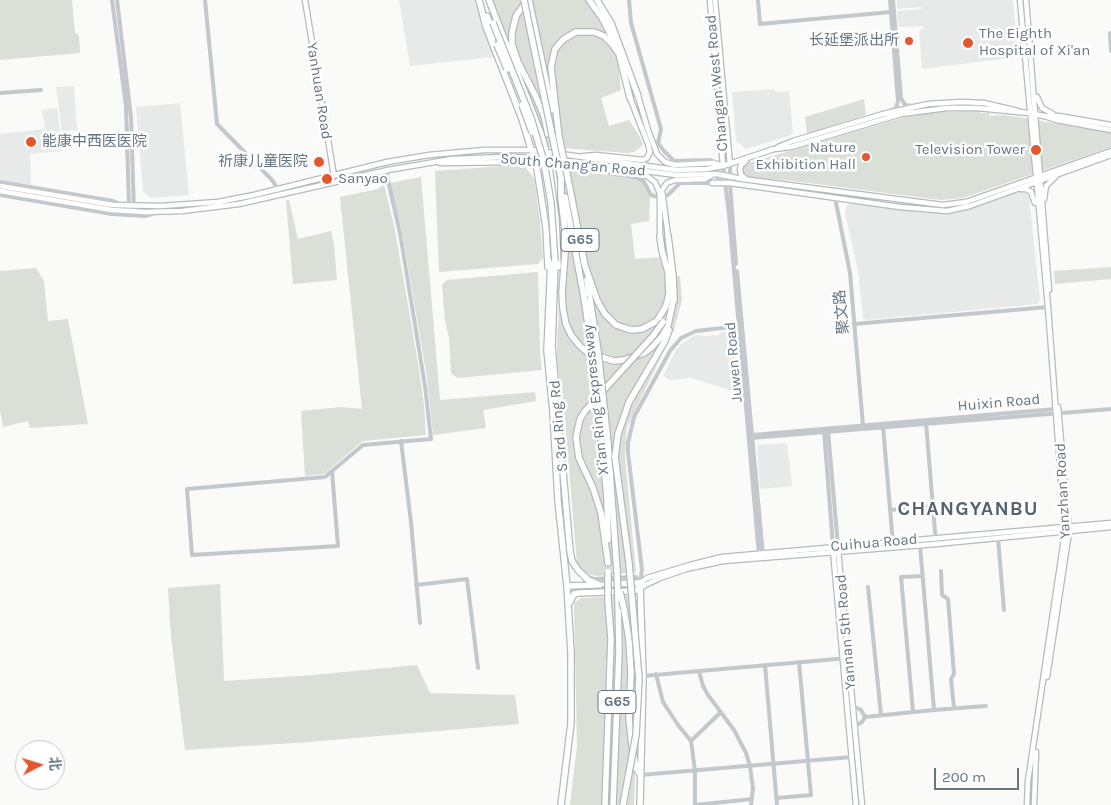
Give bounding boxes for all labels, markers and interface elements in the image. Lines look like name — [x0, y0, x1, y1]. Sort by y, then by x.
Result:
street label: Changan West Road — [702, 14, 732, 152]
place label: The Eighth Hospital of Xi'an — [979, 25, 1090, 60]
place label: 长延堡派出所 — [809, 32, 899, 50]
marker: 长延堡派出所 — [903, 35, 915, 47]
marker: The Eighth Hospital of Xi'an — [961, 36, 975, 50]
street label: Yanhuan Road — [302, 41, 336, 141]
place label: 能康中西医医院 — [42, 133, 147, 151]
marker: 能康中西医医院 — [24, 135, 38, 149]
place label: Nature Exhibition Hall — [755, 139, 856, 174]
place label: Television Tower — [915, 141, 1025, 159]
marker: Television Tower — [1029, 143, 1043, 157]
street label: South Chang'an Road — [499, 150, 647, 180]
marker: Nature Exhibition Hall — [860, 151, 872, 163]
place label: 祈康儿童医院 — [218, 153, 308, 171]
marker: 祈康儿童医院 — [312, 155, 326, 169]
place label: Sanyao — [338, 170, 388, 188]
marker: Sanyao — [320, 172, 334, 186]
road number: G65 — [561, 228, 599, 252]
street label: 聚文路 — [831, 289, 853, 335]
street label: Juwen Road — [722, 321, 746, 403]
street label: Xi'an Ring Expressway — [579, 324, 613, 476]
street label: S 3rd Ring Rd — [546, 379, 572, 473]
street label: Huixin Road — [957, 390, 1041, 416]
street label: Yanzhan Road — [1051, 442, 1075, 540]
district label: CHANGYANBU — [896, 497, 1040, 521]
street label: Cuihua Road — [830, 530, 918, 556]
street label: Yannan 5th Road — [832, 574, 860, 690]
road number: G65 — [598, 690, 636, 714]
north arrow — [15, 740, 65, 790]
text: 北 — [45, 756, 64, 771]
scale bar — [936, 758, 1021, 790]
text: 200 m — [942, 768, 986, 786]

